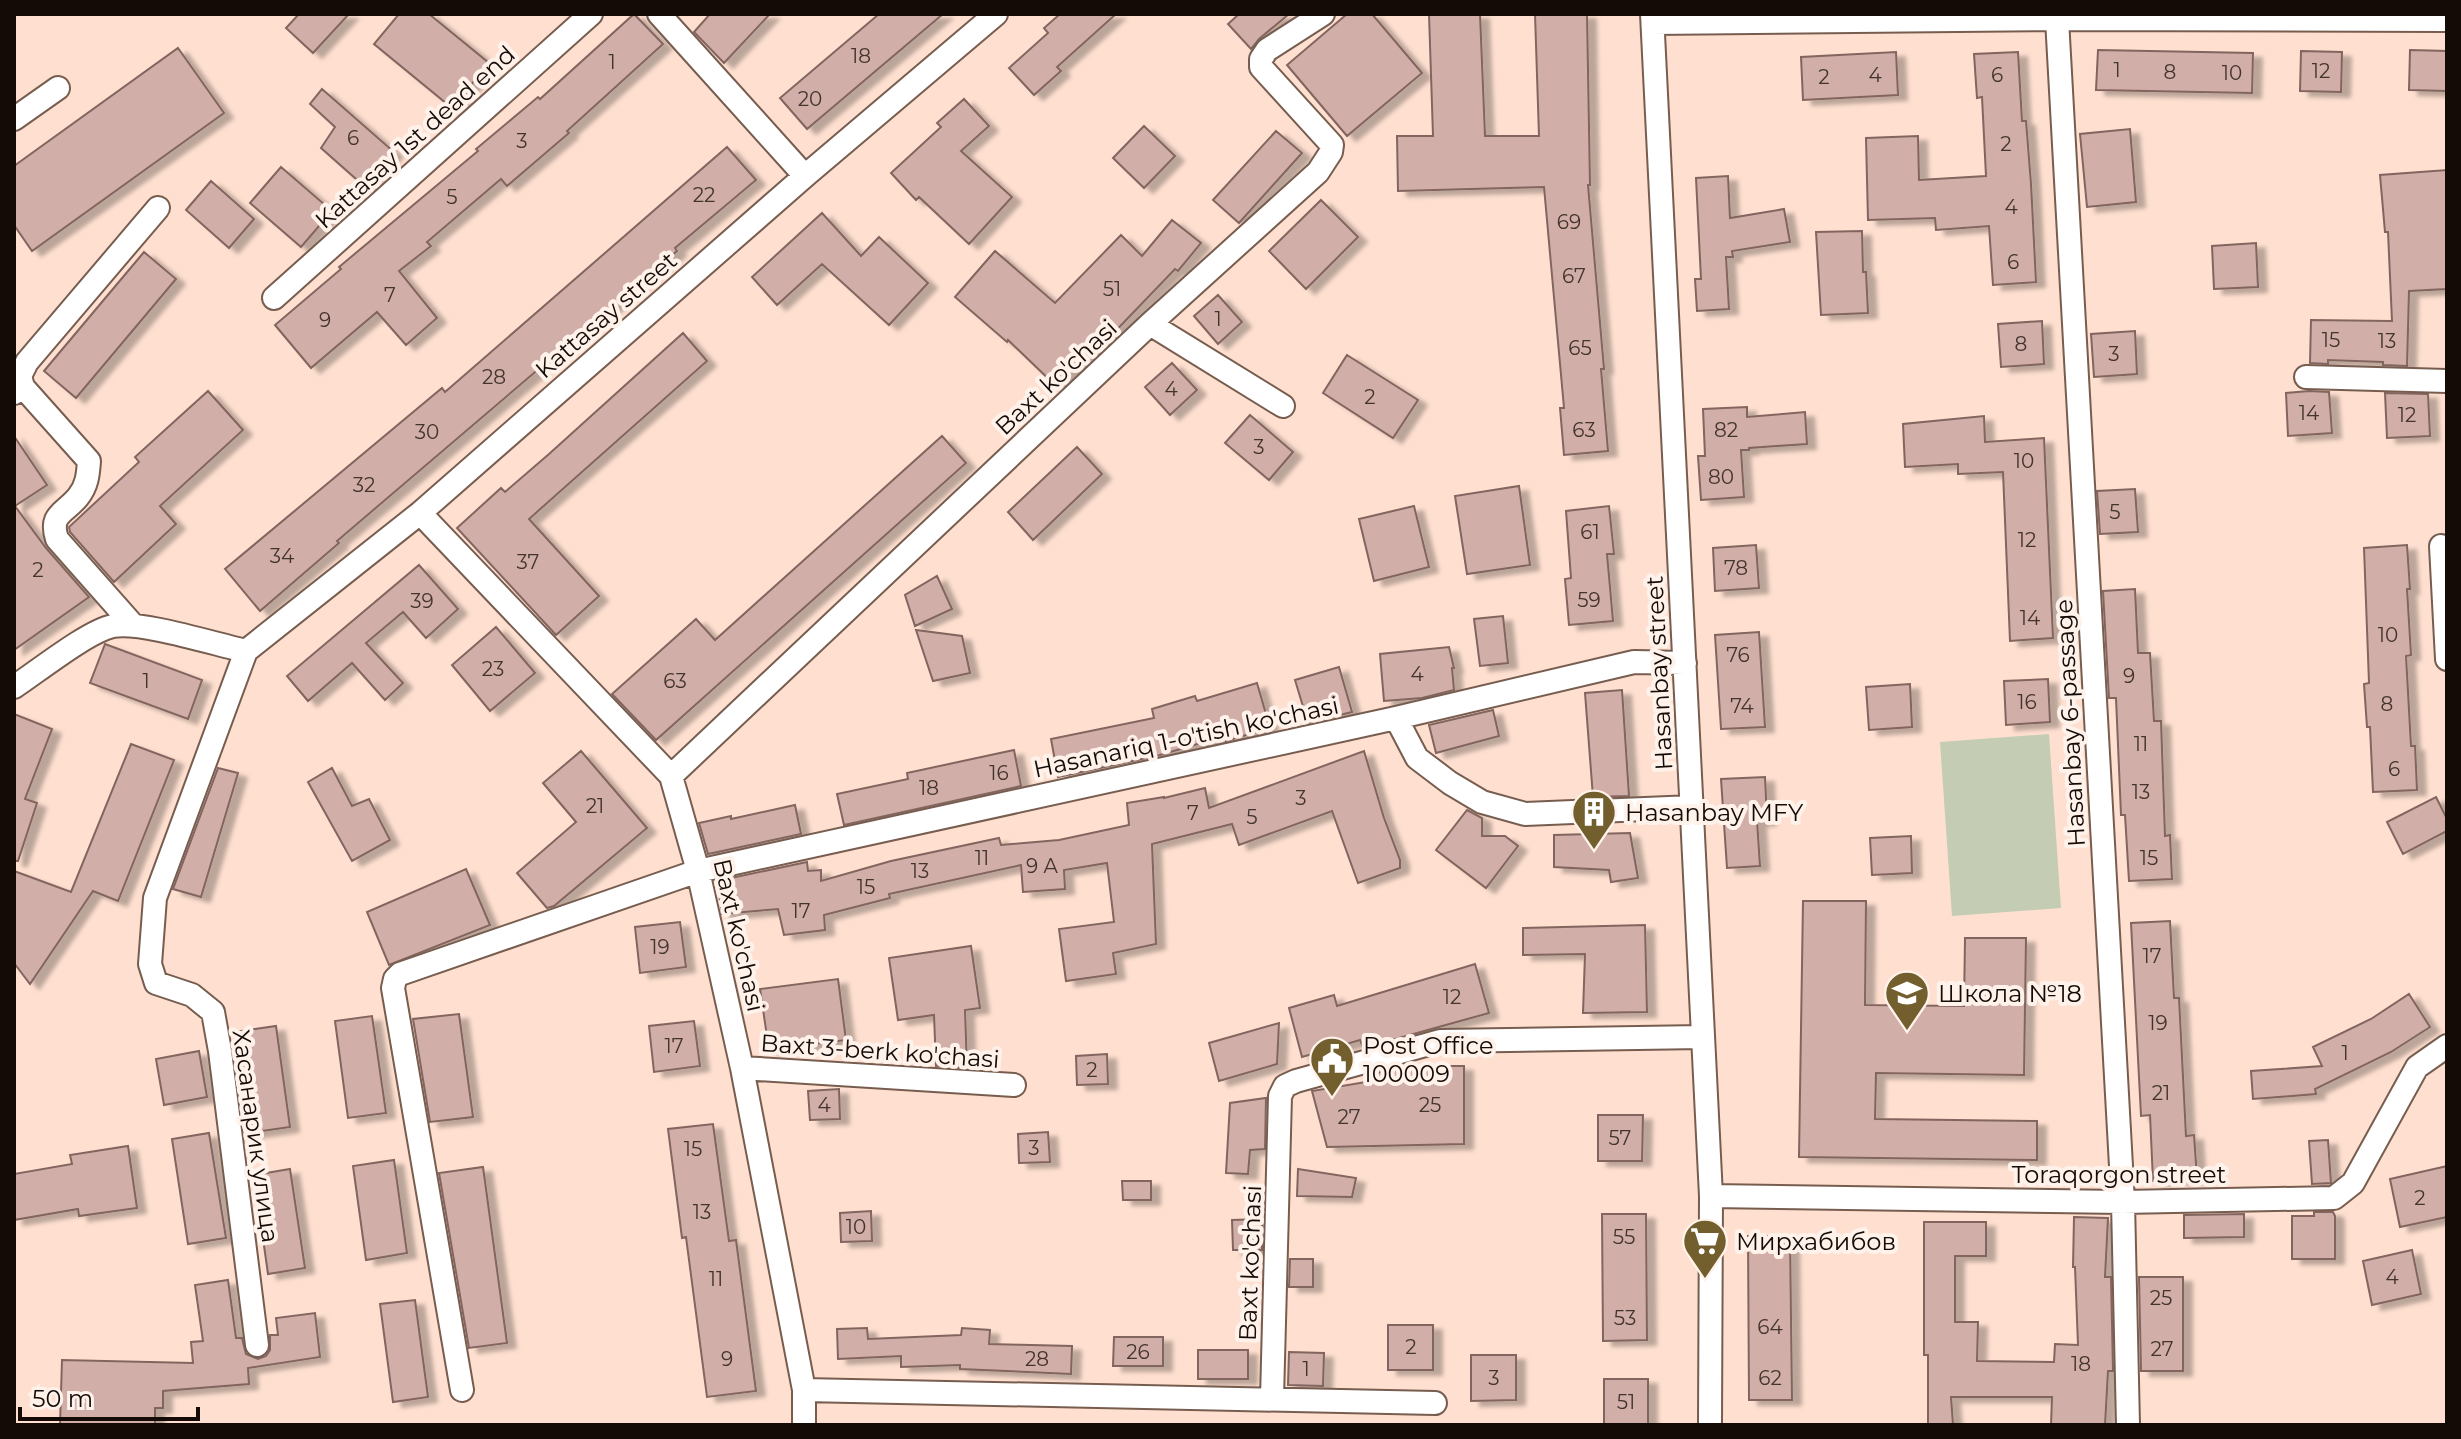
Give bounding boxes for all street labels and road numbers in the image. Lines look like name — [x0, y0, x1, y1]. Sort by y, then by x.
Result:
street label: Kattasay 1st dead end — [309, 40, 521, 234]
street label: Kattasay street — [529, 246, 683, 384]
street label: Baxt ko'chasi — [989, 313, 1123, 441]
street label: Hasanbay street — [1639, 575, 1679, 771]
street label: Hasanbay 6-passage — [2049, 599, 2091, 847]
street label: Hasanariq 1-o'tish ko'chasi — [1031, 690, 1341, 784]
street label: Baxt ko'chasi — [707, 856, 771, 1014]
street label: Хасанарик улица — [227, 1028, 285, 1244]
street label: Baxt 3-berk ko'chasi — [759, 1028, 1001, 1074]
street label: Toraqorgon street — [2012, 1160, 2226, 1189]
street label: Baxt ko'chasi — [1233, 1185, 1267, 1341]

